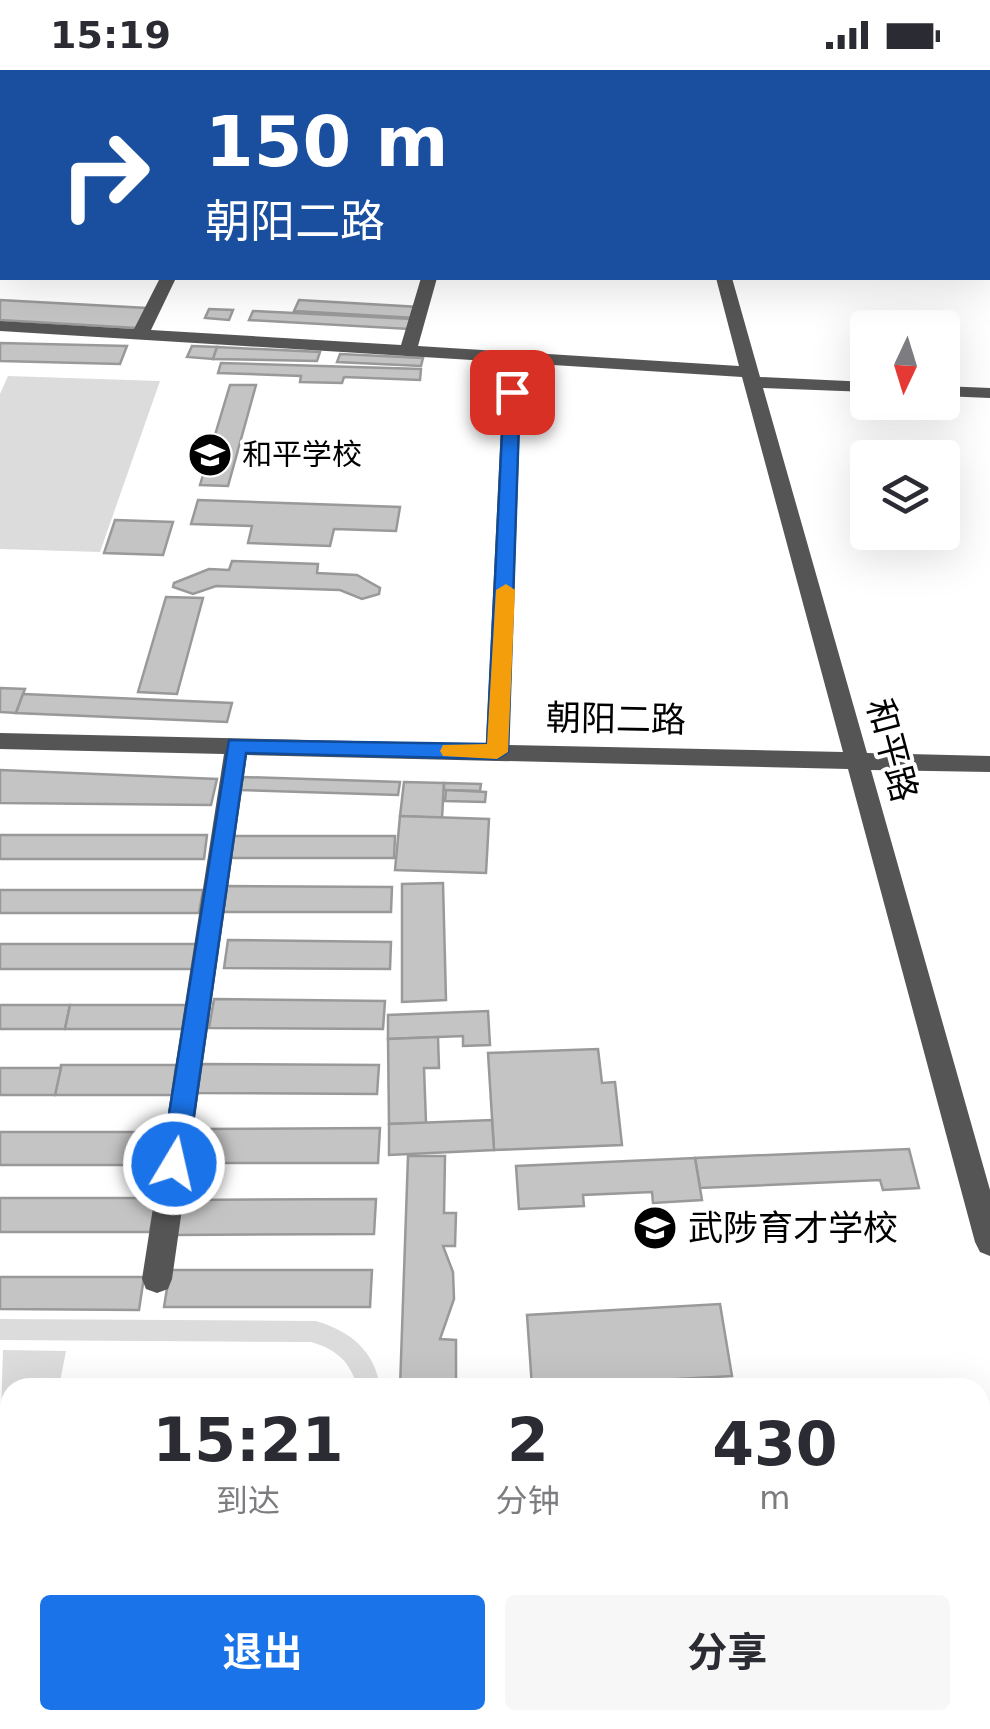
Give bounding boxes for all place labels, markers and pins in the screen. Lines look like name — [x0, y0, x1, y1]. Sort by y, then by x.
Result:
pin — [470, 350, 555, 435]
school or university icon: 和平学校 — [187, 432, 233, 478]
place label: 和平学校 — [242, 437, 362, 472]
school or university icon: 武陟育才学校 — [632, 1205, 678, 1251]
place label: 武陟育才学校 — [688, 1208, 898, 1248]

